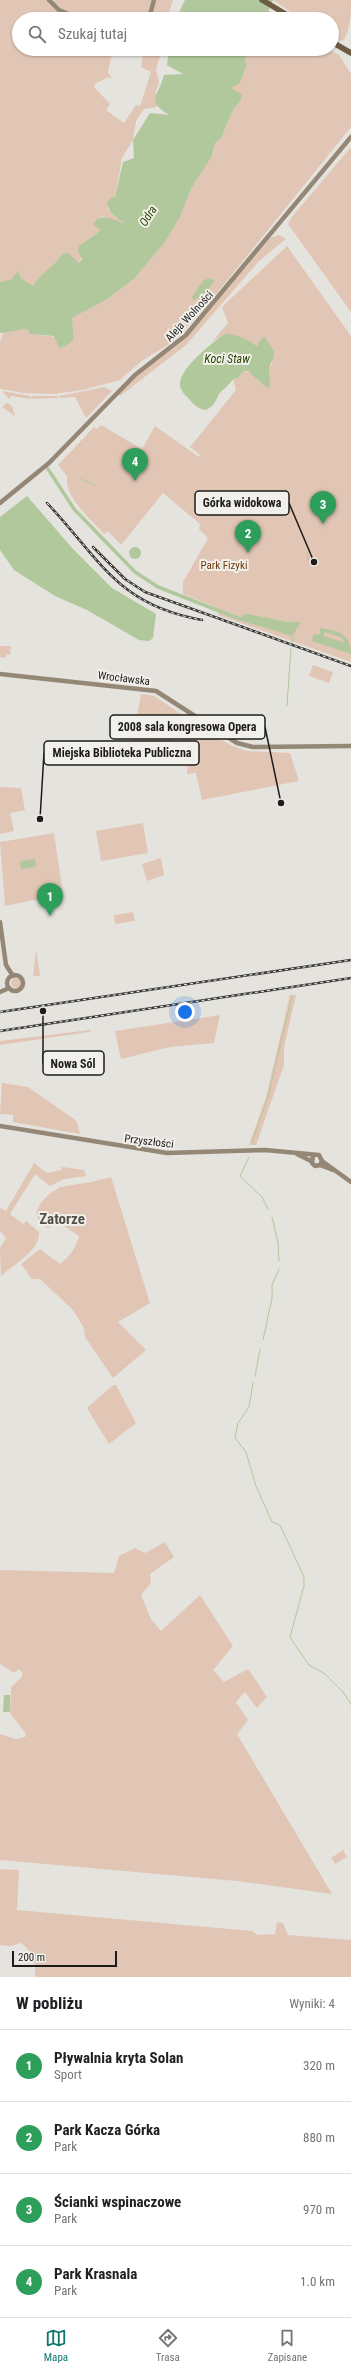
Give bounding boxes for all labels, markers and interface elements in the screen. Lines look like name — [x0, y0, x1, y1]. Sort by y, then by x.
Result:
search box — [12, 12, 339, 56]
icon: search — [26, 23, 48, 45]
text: Szukaj tutaj — [58, 25, 127, 43]
water label: Odra — [136, 203, 160, 229]
street label: Aleja Wolności — [163, 288, 216, 344]
water label: Koci Staw — [204, 352, 250, 366]
pin: 4 — [122, 448, 148, 481]
callout: Górka widokowa — [195, 491, 289, 515]
pin: 3 — [310, 491, 336, 524]
text: Górka widokowa — [203, 496, 282, 510]
pin: 2 — [235, 520, 261, 553]
park label: Park Fizyki — [201, 559, 247, 572]
street label: Wrocławska — [97, 669, 151, 688]
callout: 2008 sala kongresowa Opera — [110, 715, 265, 739]
text: 2008 sala kongresowa Opera — [118, 720, 257, 734]
callout: Miejska Biblioteka Publiczna — [44, 741, 199, 765]
text: Miejska Biblioteka Publiczna — [53, 746, 192, 760]
pin: 1 — [37, 883, 63, 916]
your location — [175, 1002, 195, 1022]
callout: Nowa Sól — [43, 1051, 104, 1075]
text: Nowa Sól — [51, 1057, 95, 1071]
street label: Przyszłości — [124, 1132, 174, 1151]
district label: Zatorze — [39, 1210, 85, 1228]
scale bar — [12, 1949, 117, 1968]
text: 200 m — [18, 1951, 45, 1964]
text: W pobliżu — [16, 1993, 83, 2013]
text: Wyniki: 4 — [289, 1996, 335, 2011]
text: Pływalnia kryta Solan — [54, 2049, 183, 2067]
text: 1 — [26, 2058, 32, 2073]
text: 320 m — [303, 2058, 335, 2073]
text: Sport — [54, 2067, 82, 2082]
text: Park Kacza Górka — [54, 2121, 160, 2139]
text: 2 — [26, 2130, 32, 2145]
text: 880 m — [303, 2130, 335, 2145]
text: Park — [54, 2139, 77, 2154]
text: Ścianki wspinaczowe — [54, 2193, 181, 2211]
text: 3 — [26, 2202, 32, 2217]
text: 970 m — [303, 2202, 335, 2217]
text: Park — [54, 2211, 77, 2226]
text: Park Krasnala — [54, 2265, 137, 2283]
text: 4 — [26, 2274, 32, 2289]
text: 1.0 km — [300, 2274, 335, 2289]
text: Park — [54, 2283, 77, 2298]
tab: Mapa — [44, 2327, 68, 2364]
tab: Trasa — [156, 2327, 180, 2364]
tab: Zapisane — [267, 2327, 307, 2364]

